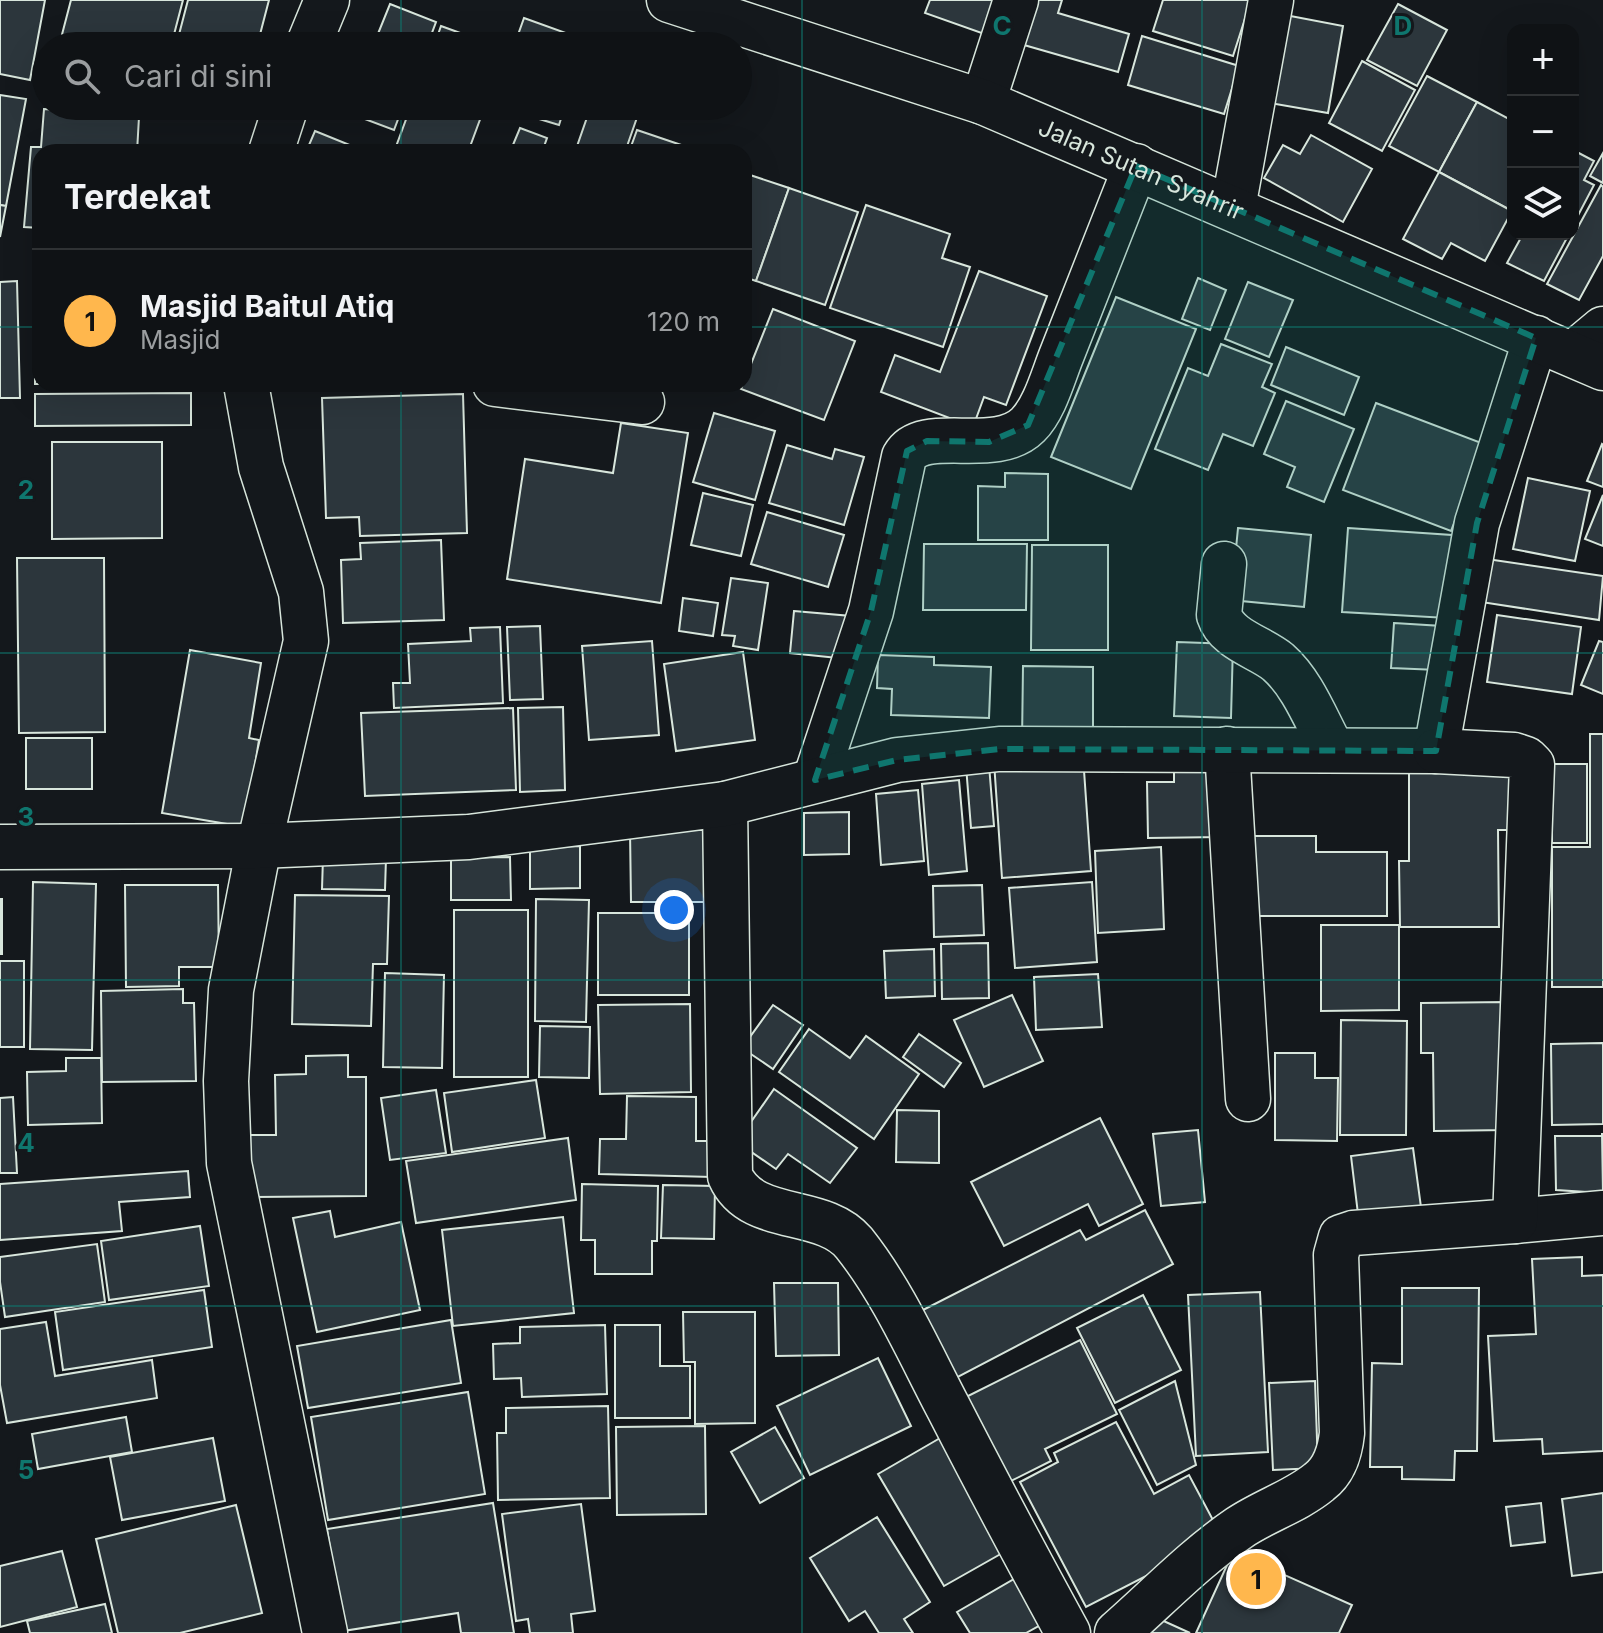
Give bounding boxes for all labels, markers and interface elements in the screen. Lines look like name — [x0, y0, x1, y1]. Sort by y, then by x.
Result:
text: C — [992, 10, 1012, 41]
text: D — [1394, 10, 1412, 41]
map controls — [1507, 24, 1579, 240]
button: + — [1507, 24, 1579, 96]
search box — [32, 32, 752, 120]
icon: search — [60, 54, 104, 98]
text: Cari di sini — [124, 58, 272, 94]
button: − — [1507, 96, 1579, 168]
street label: Jalan Sutan Syahrir — [1034, 113, 1248, 226]
button: layers — [1507, 168, 1579, 240]
text: Terdekat — [64, 176, 211, 217]
text: Masjid Baitul Atiq — [140, 288, 394, 324]
text: 1 — [84, 306, 96, 337]
text: 120 m — [647, 306, 720, 337]
text: Masjid — [140, 324, 220, 355]
text: 2 — [18, 474, 34, 505]
text: 3 — [18, 801, 34, 832]
your location — [654, 890, 694, 930]
text: 4 — [17, 1127, 35, 1158]
text: 5 — [18, 1454, 34, 1485]
pin: 1 — [1230, 1549, 1282, 1609]

